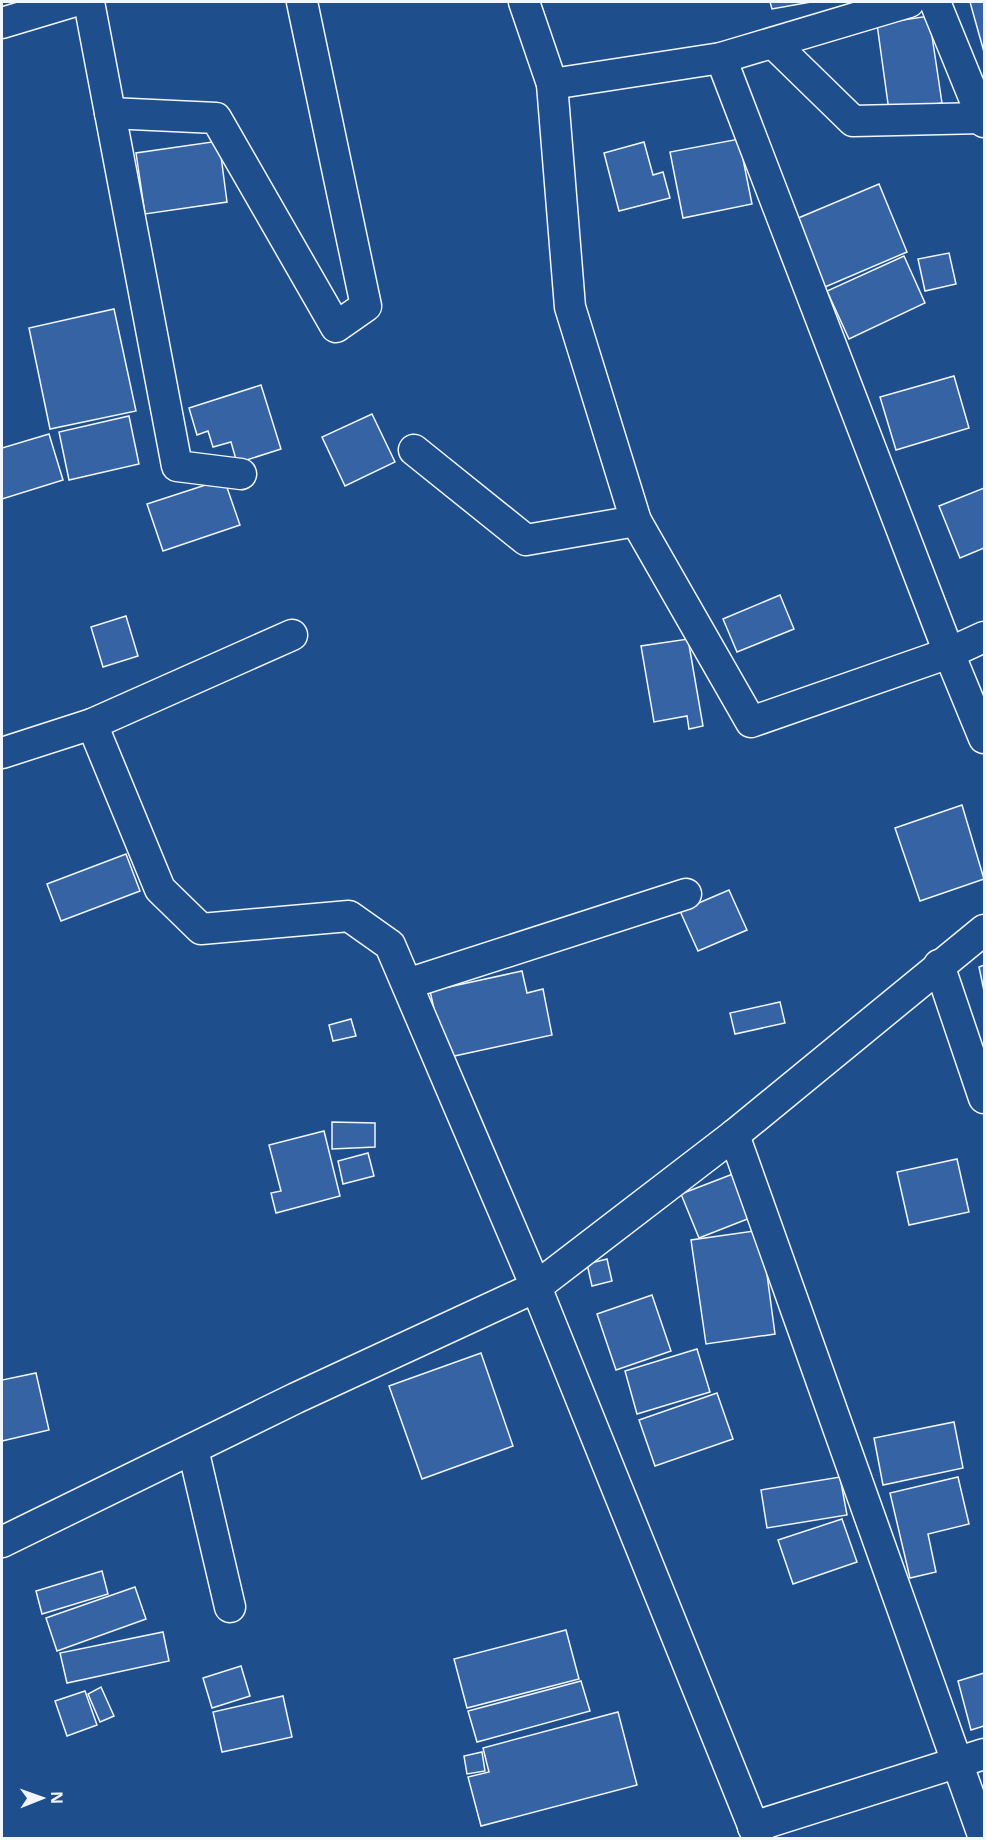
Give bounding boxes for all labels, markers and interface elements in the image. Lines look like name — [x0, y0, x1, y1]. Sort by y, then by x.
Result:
north arrow — [12, 1768, 72, 1828]
text: N — [46, 1791, 68, 1804]

